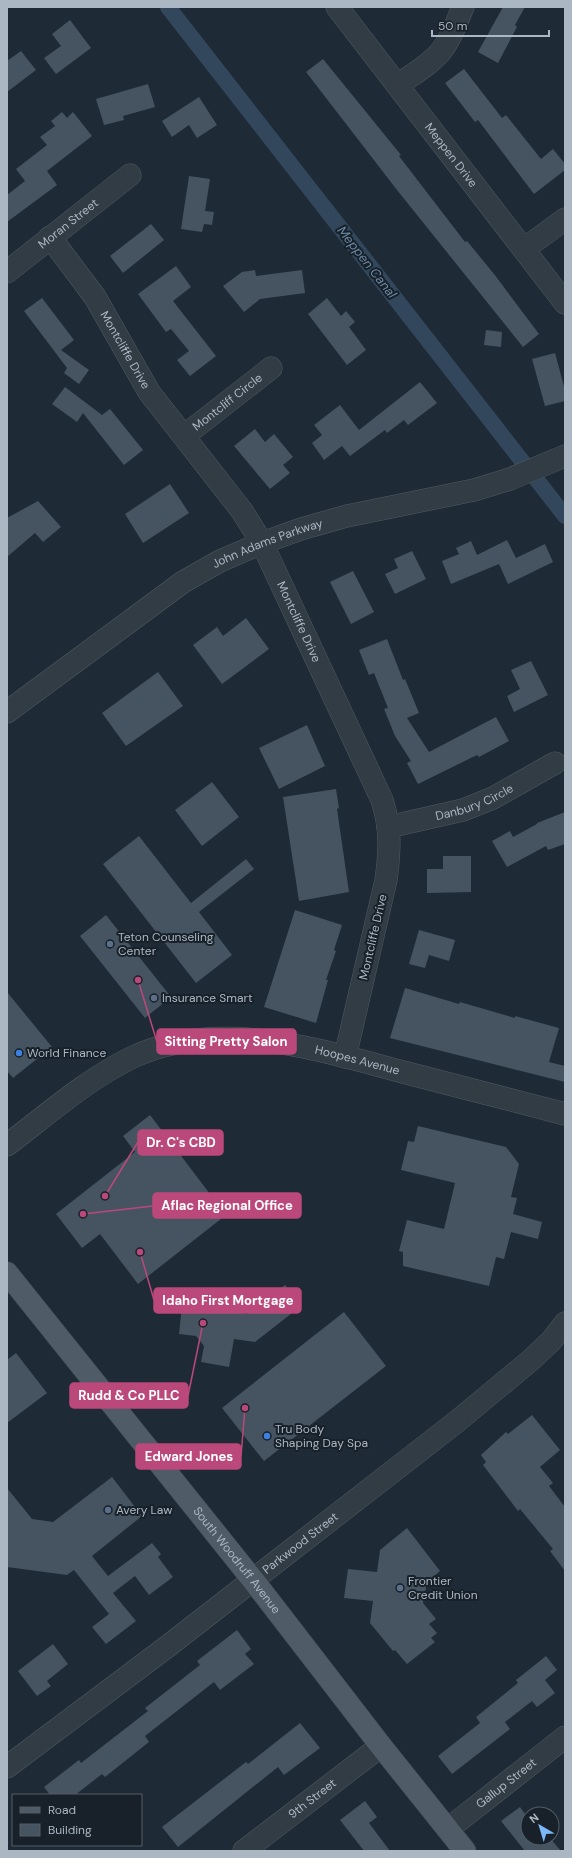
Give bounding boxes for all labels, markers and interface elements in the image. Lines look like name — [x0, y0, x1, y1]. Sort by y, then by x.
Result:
scale bar — [432, 12, 549, 38]
text: 50 m — [438, 18, 467, 34]
street label: Meppen Drive — [421, 120, 481, 191]
street label: Moran Street — [35, 195, 102, 252]
water label: Meppen Canal — [333, 222, 401, 302]
street label: Montcliffe Drive — [97, 308, 154, 392]
street label: Montcliff Circle — [189, 370, 266, 434]
street label: John Adams Parkway — [209, 515, 325, 572]
street label: Montcliffe Drive — [273, 579, 325, 665]
street label: Danbury Circle — [434, 780, 516, 824]
street label: Montcliffe Drive — [355, 892, 391, 981]
place label: Teton Counseling Center — [118, 929, 214, 959]
marker: Teton Counseling Center — [105, 939, 115, 949]
place label: Insurance Smart — [162, 990, 253, 1006]
marker: Insurance Smart — [149, 993, 159, 1003]
callout: Sitting Pretty Salon — [157, 1029, 296, 1054]
text: Sitting Pretty Salon — [164, 1033, 288, 1050]
street label: Hoopes Avenue — [313, 1042, 402, 1079]
place label: World Finance — [27, 1045, 106, 1061]
marker: World Finance — [14, 1048, 24, 1058]
callout: Dr. C's CBD — [138, 1130, 223, 1155]
text: Dr. C's CBD — [146, 1134, 216, 1151]
callout: Aflac Regional Office — [153, 1193, 301, 1218]
text: Aflac Regional Office — [161, 1197, 293, 1214]
callout: Idaho First Mortgage — [154, 1288, 301, 1313]
text: Idaho First Mortgage — [162, 1292, 294, 1309]
callout: Rudd & Co PLLC — [70, 1383, 188, 1408]
text: Rudd & Co PLLC — [78, 1387, 180, 1404]
place label: Tru Body Shaping Day Spa — [275, 1421, 368, 1451]
marker: Tru Body Shaping Day Spa — [262, 1431, 272, 1441]
callout: Edward Jones — [136, 1444, 241, 1469]
text: Edward Jones — [145, 1448, 233, 1465]
place label: Avery Law — [116, 1502, 172, 1518]
street label: South Woodruff Avenue — [190, 1504, 284, 1617]
marker: Avery Law — [103, 1505, 113, 1515]
street label: Parkwood Street — [259, 1509, 342, 1578]
place label: Frontier Credit Union — [408, 1573, 478, 1603]
marker: Frontier Credit Union — [395, 1583, 405, 1593]
street label: Gallup Street — [473, 1754, 540, 1812]
street label: 9th Street — [285, 1775, 340, 1822]
legend — [12, 1794, 142, 1846]
text: Road — [48, 1802, 76, 1818]
north arrow — [520, 1806, 560, 1846]
text: N — [526, 1810, 541, 1826]
text: Building — [48, 1822, 92, 1838]

